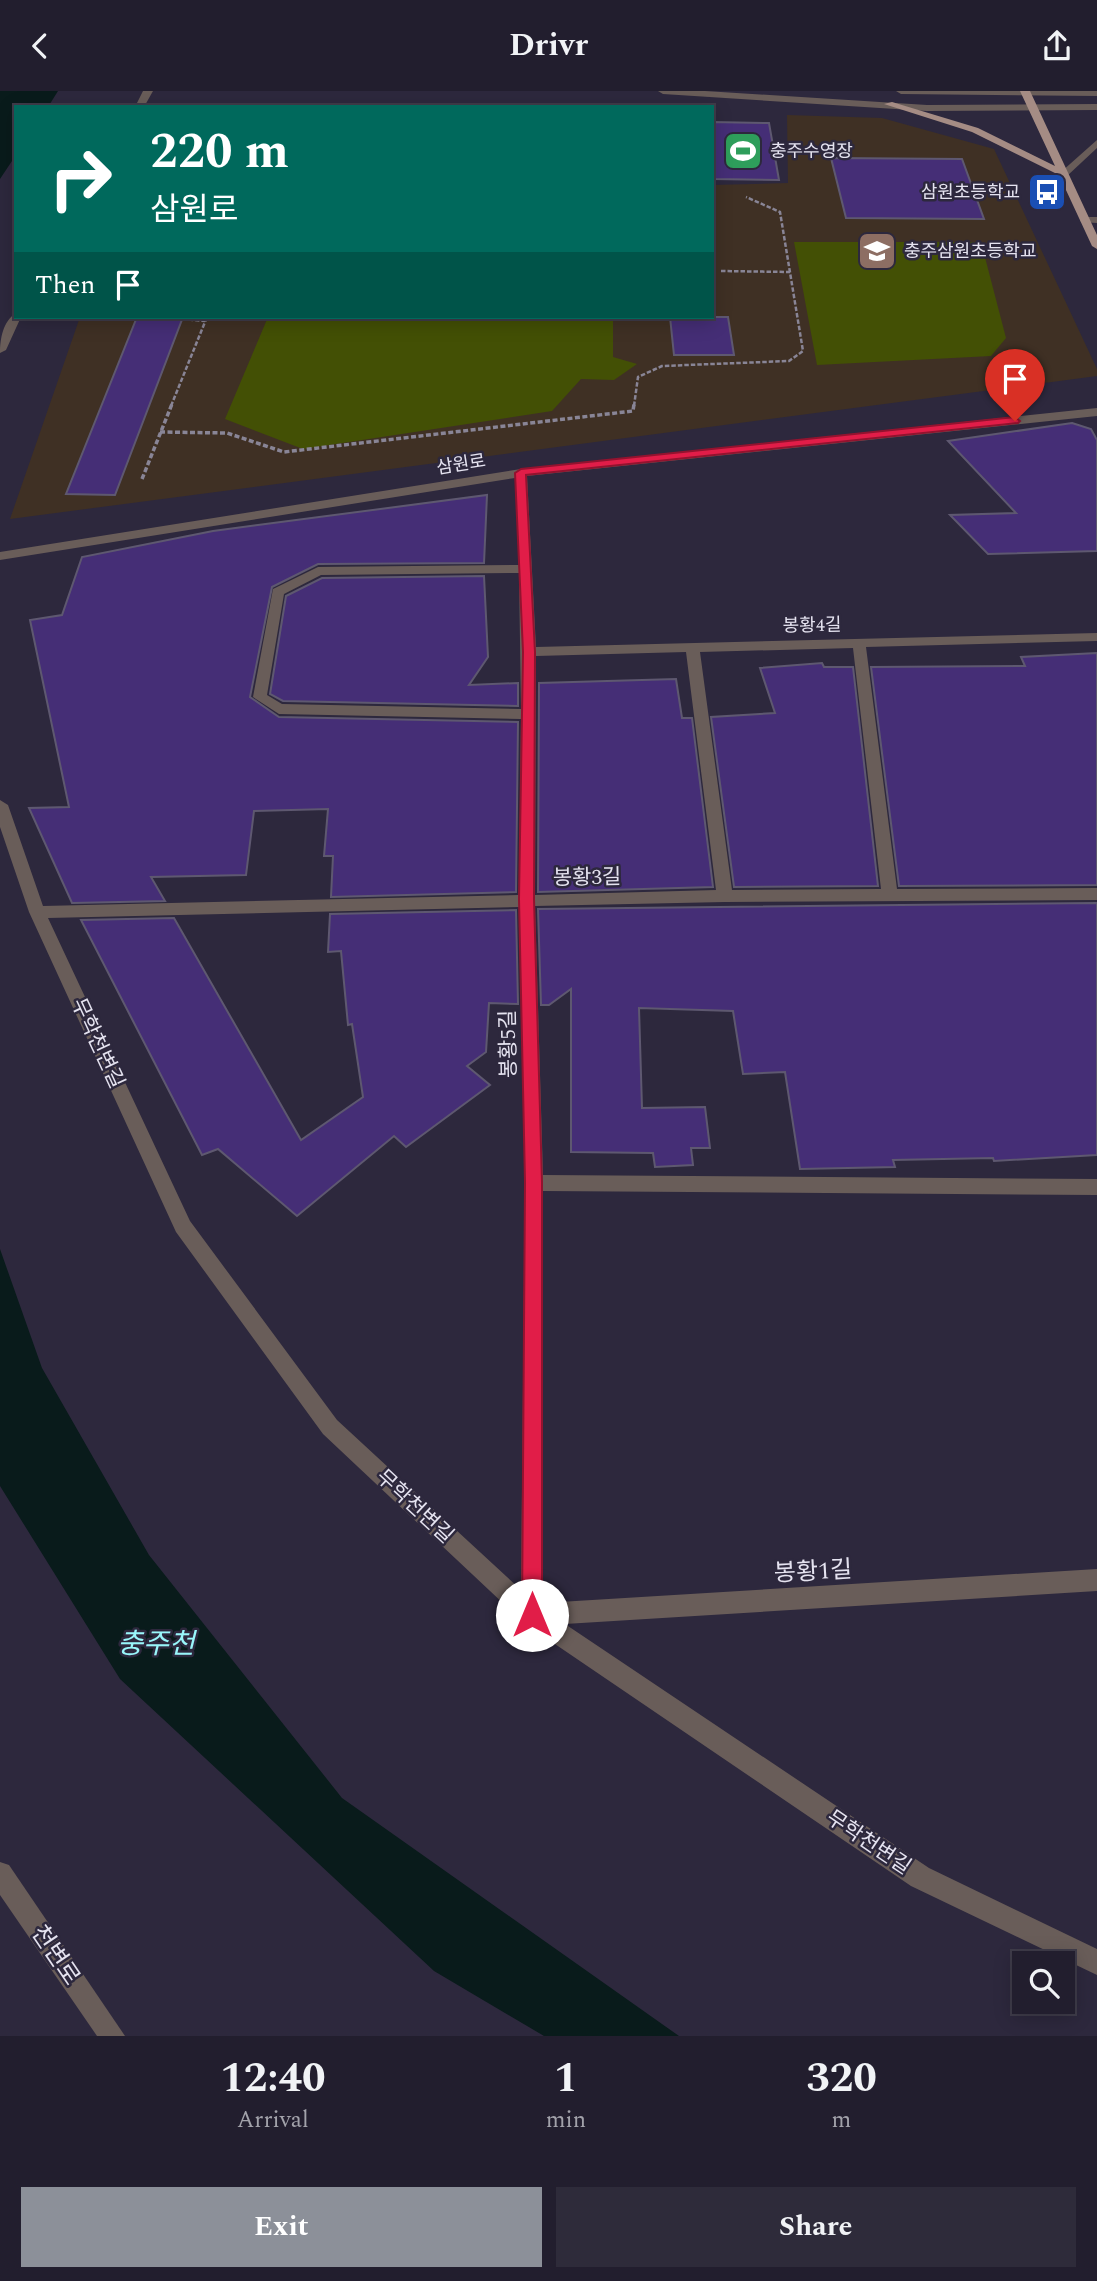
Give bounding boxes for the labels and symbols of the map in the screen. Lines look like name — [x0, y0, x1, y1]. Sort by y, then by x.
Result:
sports icon: 충주수영장 — [722, 130, 764, 172]
place label: 충주수영장 — [770, 138, 853, 165]
bus stop icon: 삼원초등학교 — [1026, 171, 1068, 213]
place label: 삼원초등학교 — [921, 179, 1020, 206]
school or university icon: 충주삼원초등학교 — [856, 230, 898, 272]
place label: 충주삼원초등학교 — [904, 238, 1036, 265]
pin — [985, 349, 1045, 421]
street label: 삼원로 — [434, 447, 488, 482]
street label: 봉황4길 — [782, 611, 842, 640]
street label: 봉황3길 — [553, 861, 622, 895]
street label: 무학천변길 — [62, 993, 132, 1094]
street label: 봉황5길 — [492, 1009, 526, 1078]
street label: 무학천변길 — [368, 1462, 461, 1551]
street label: 봉황1길 — [773, 1552, 853, 1592]
position arrow — [495, 1578, 569, 1652]
water label: 충주천 — [117, 1623, 198, 1666]
street label: 무학천변길 — [819, 1803, 917, 1883]
street label: 천변로 — [22, 1918, 89, 1993]

